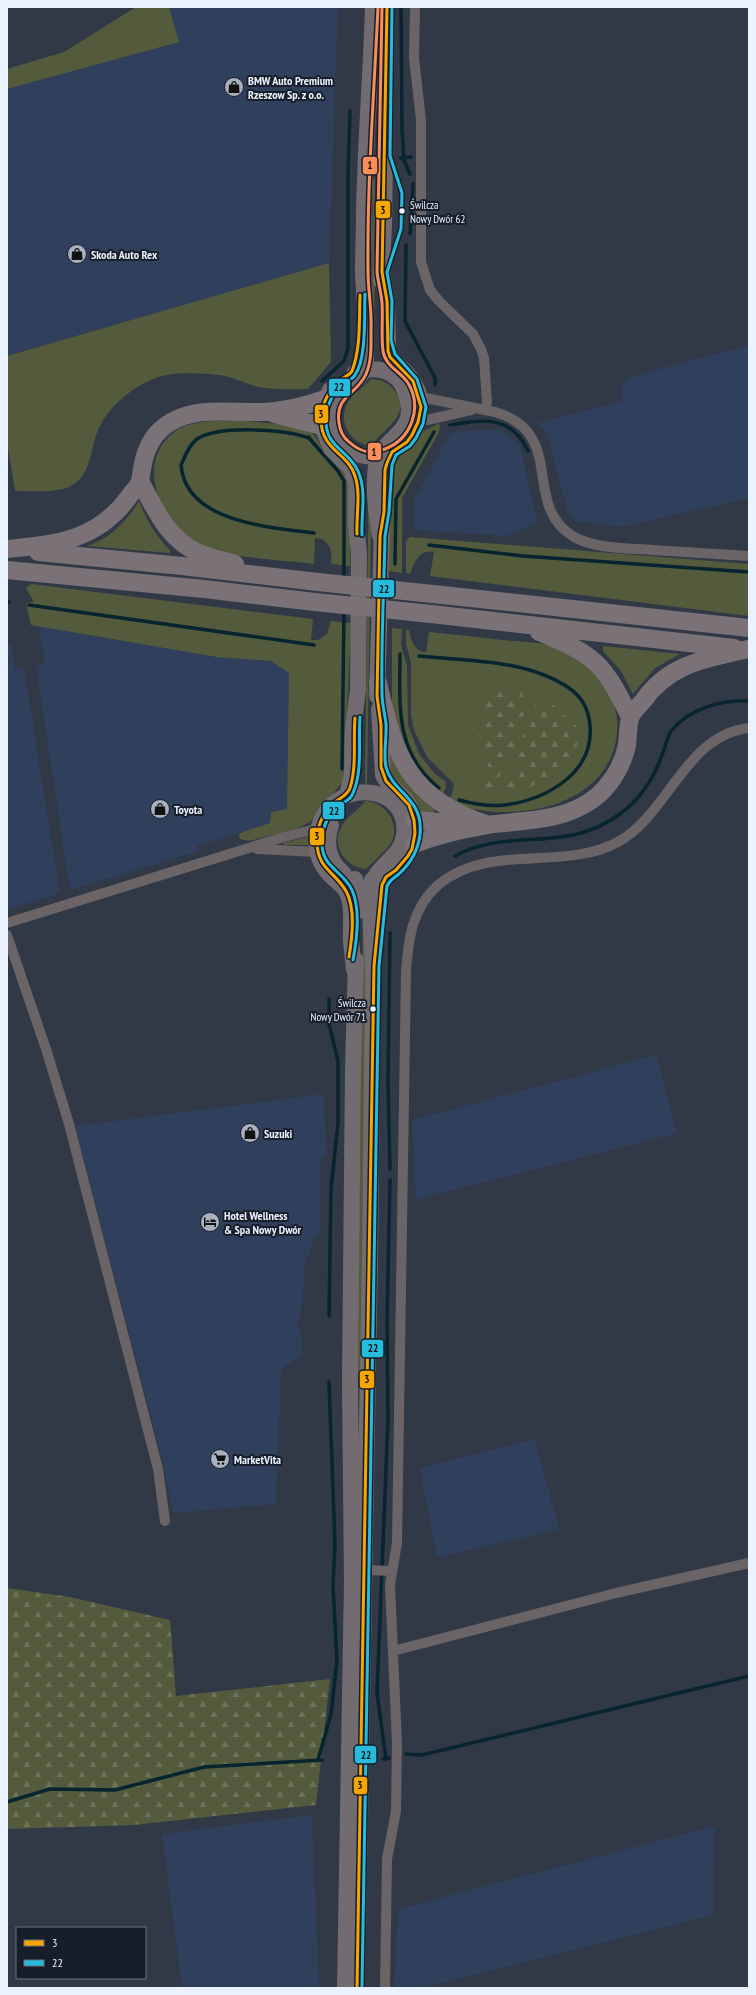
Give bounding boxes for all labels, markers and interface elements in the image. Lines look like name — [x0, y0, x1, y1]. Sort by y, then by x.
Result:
place label: BMW Auto Premium Rzeszow Sp. z o.o. — [248, 73, 333, 102]
shop icon: BMW Auto Premium Rzeszow Sp. z o.o. — [223, 76, 245, 98]
line badge: 1 — [362, 156, 378, 175]
text: 1 — [367, 158, 373, 172]
place label: Świlcza Nowy Dwór 62 — [410, 198, 466, 226]
line badge: 3 — [375, 200, 391, 219]
text: 3 — [380, 203, 386, 217]
marker: Świlcza Nowy Dwór 62 — [397, 206, 407, 216]
shop icon: Skoda Auto Rex — [66, 243, 88, 265]
place label: Skoda Auto Rex — [91, 247, 158, 262]
line badge: 22 — [328, 378, 351, 397]
text: 22 — [334, 380, 344, 394]
line badge: 3 — [314, 404, 329, 424]
text: 3 — [318, 407, 324, 421]
line badge: 1 — [367, 442, 382, 461]
text: 1 — [371, 445, 377, 459]
line badge: 22 — [372, 579, 395, 598]
text: 22 — [379, 582, 389, 596]
shop icon: Toyota — [149, 798, 171, 820]
line badge: 22 — [322, 801, 345, 820]
place label: Toyota — [174, 802, 202, 817]
text: 22 — [329, 804, 339, 818]
line badge: 3 — [309, 827, 325, 846]
text: 3 — [314, 829, 320, 843]
place label: Świlcza Nowy Dwór 71 — [311, 996, 366, 1024]
marker: Świlcza Nowy Dwór 71 — [368, 1004, 378, 1014]
shop icon: Suzuki — [239, 1122, 261, 1144]
place label: Suzuki — [264, 1126, 292, 1141]
place label: Hotel Wellness & Spa Nowy Dwór — [224, 1208, 302, 1237]
hotel icon: Hotel Wellness & Spa Nowy Dwór — [199, 1211, 221, 1233]
line badge: 22 — [361, 1339, 384, 1358]
text: 22 — [368, 1341, 378, 1355]
line badge: 3 — [359, 1370, 375, 1389]
text: 3 — [364, 1372, 370, 1386]
supermarket icon: MarketVita — [209, 1448, 231, 1470]
place label: MarketVita — [234, 1452, 281, 1467]
line badge: 22 — [354, 1745, 377, 1764]
text: 22 — [361, 1748, 371, 1762]
line badge: 3 — [353, 1776, 368, 1795]
text: 3 — [357, 1778, 363, 1792]
legend — [16, 1927, 146, 1979]
text: 3 — [52, 1935, 57, 1950]
text: 22 — [52, 1955, 63, 1970]

